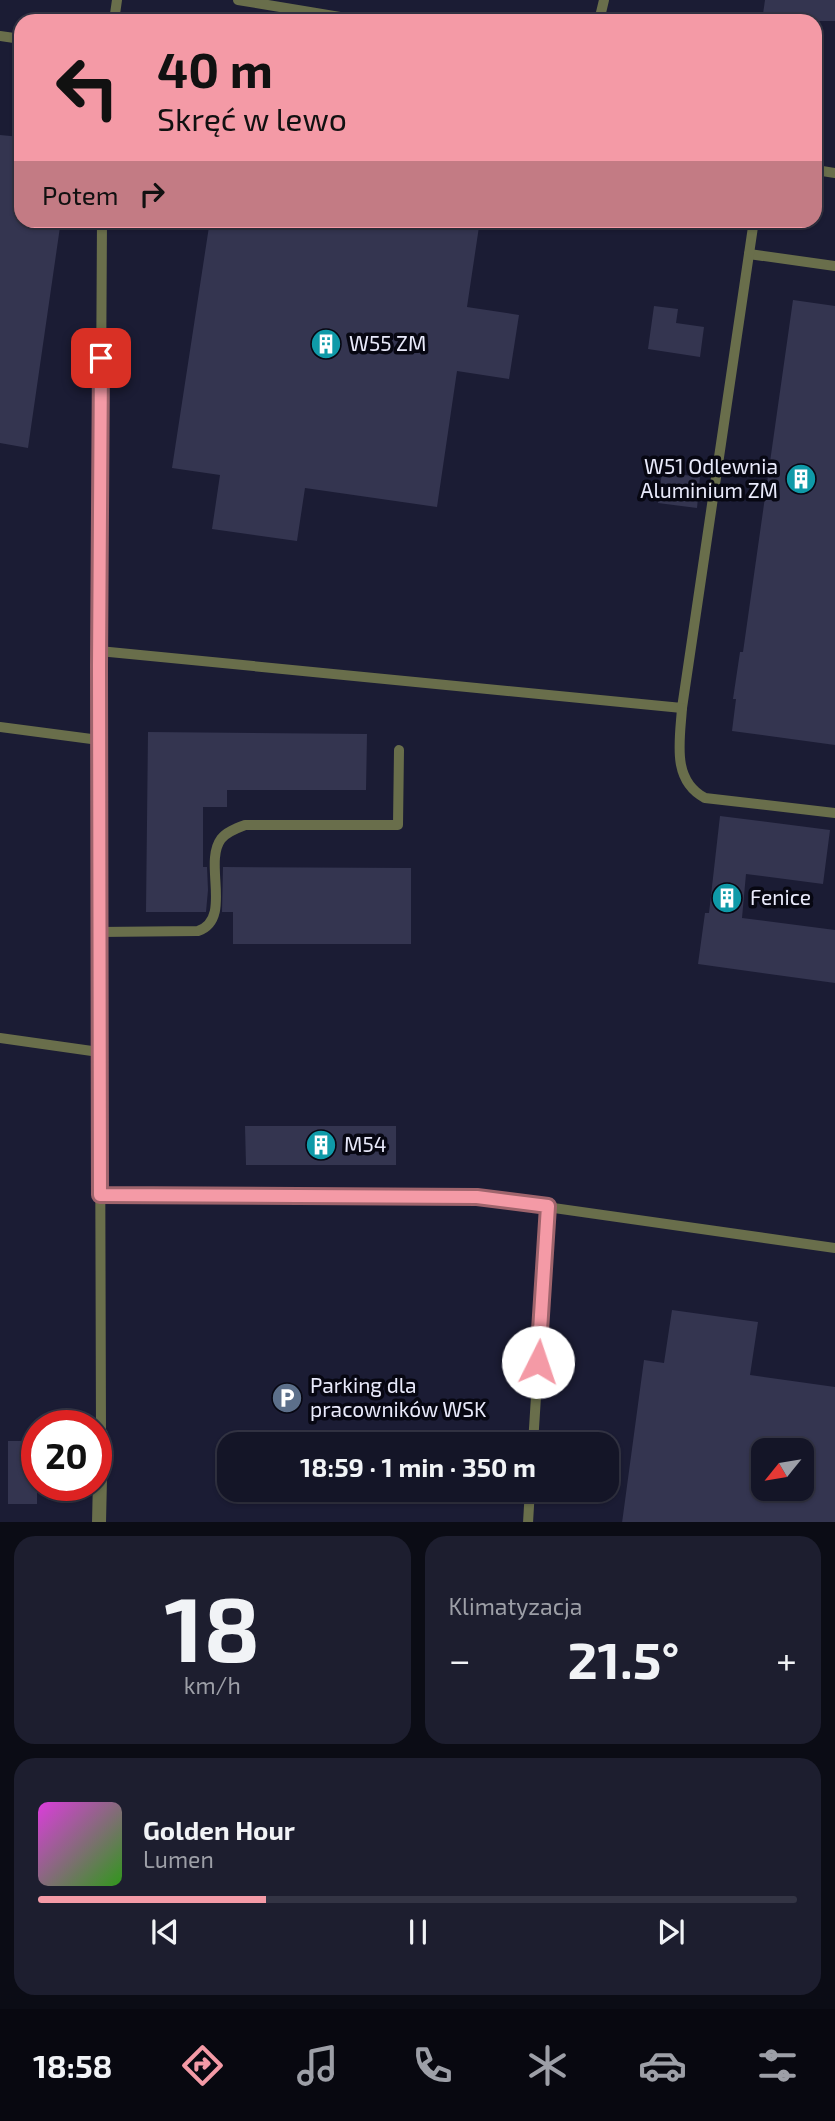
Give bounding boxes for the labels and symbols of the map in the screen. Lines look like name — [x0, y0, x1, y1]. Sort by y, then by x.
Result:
building icon: W55 ZM — [309, 327, 343, 361]
pin — [71, 328, 131, 388]
place label: W55 ZM — [349, 330, 426, 355]
place label: W51 Odlewnia Aluminium ZM — [640, 453, 778, 502]
building icon: W51 Odlewnia Aluminium ZM — [784, 462, 818, 496]
building icon: Fenice — [710, 881, 744, 915]
place label: Fenice — [750, 884, 811, 909]
building icon: M54 — [304, 1128, 338, 1162]
place label: M54 — [344, 1131, 387, 1156]
position arrow — [501, 1325, 575, 1399]
place label: Parking dla pracowników WSK — [310, 1372, 487, 1421]
parking icon: Parking dla pracowników WSK — [270, 1381, 304, 1415]
speed limit sign: 20 — [21, 1410, 112, 1501]
north arrow — [751, 1438, 814, 1502]

